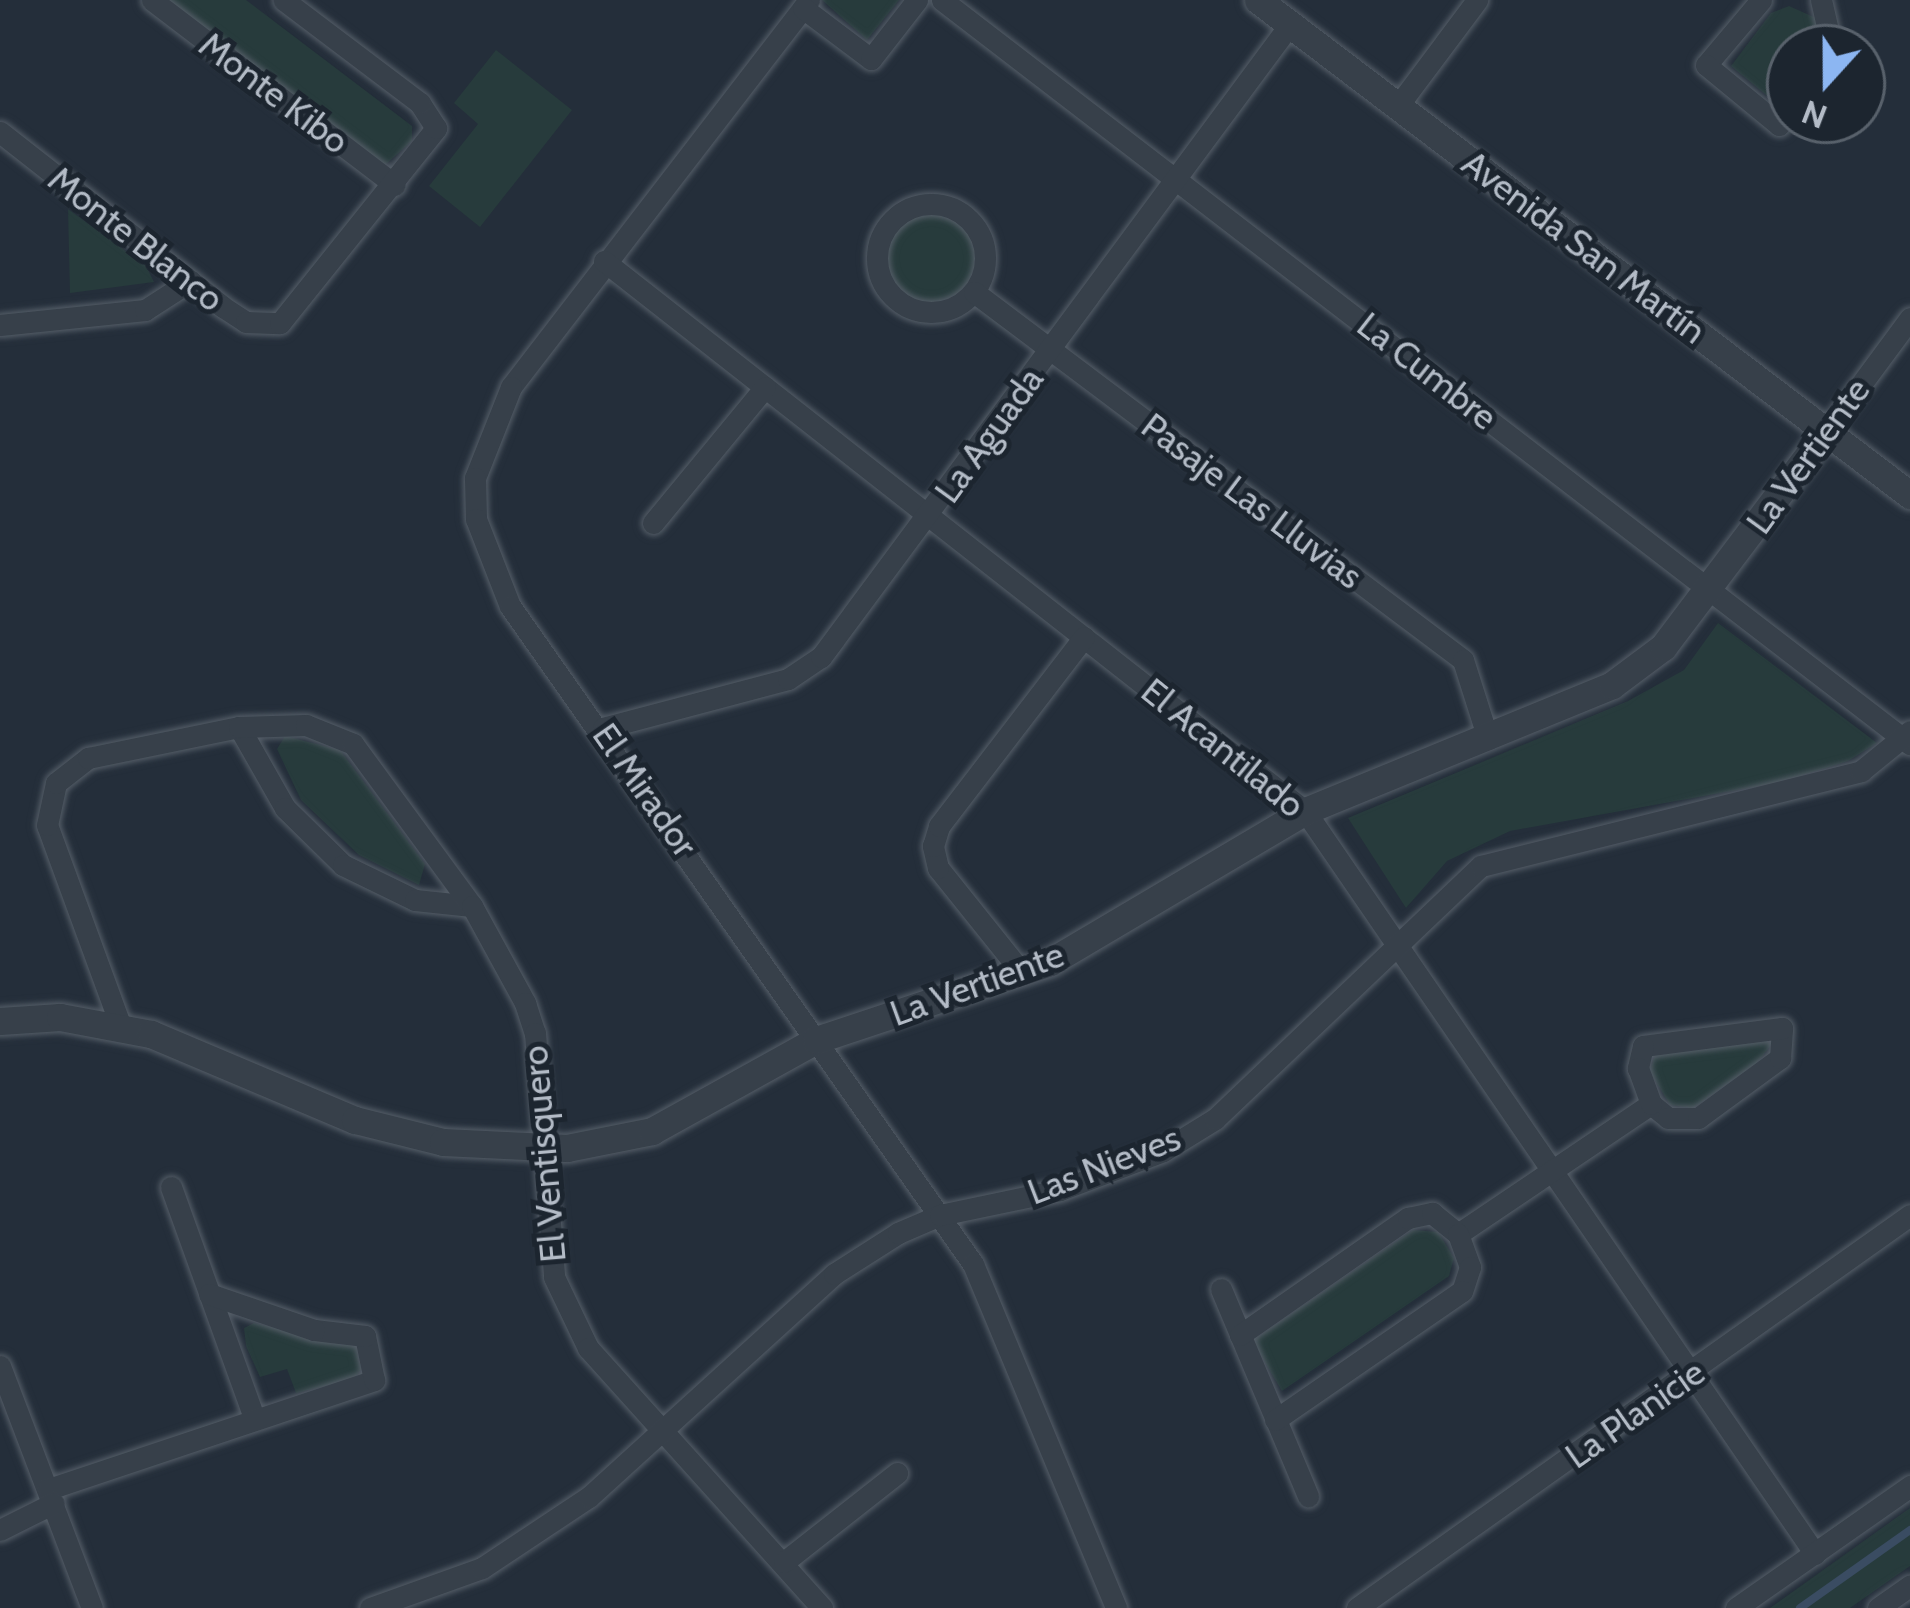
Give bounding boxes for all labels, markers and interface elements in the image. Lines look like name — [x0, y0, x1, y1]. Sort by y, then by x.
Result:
street label: Monte Kibo — [191, 23, 357, 163]
north arrow — [1766, 24, 1886, 144]
text: N — [1796, 92, 1832, 138]
street label: Avenida San Martín — [1454, 141, 1714, 353]
street label: Monte Blanco — [40, 157, 232, 321]
street label: La Cumbre — [1349, 303, 1505, 439]
street label: La Aguada — [925, 359, 1053, 511]
street label: La Vertiente — [1737, 370, 1879, 542]
street label: Pasaje Las Lluvias — [1133, 404, 1371, 598]
street label: El Acantilado — [1133, 669, 1313, 827]
street label: El Mirador — [584, 715, 706, 865]
street label: La Vertiente — [884, 933, 1070, 1035]
street label: El Ventisquero — [513, 1044, 575, 1264]
street label: Las Nieves — [1022, 1116, 1186, 1214]
street label: La Planicie — [1557, 1350, 1713, 1478]

